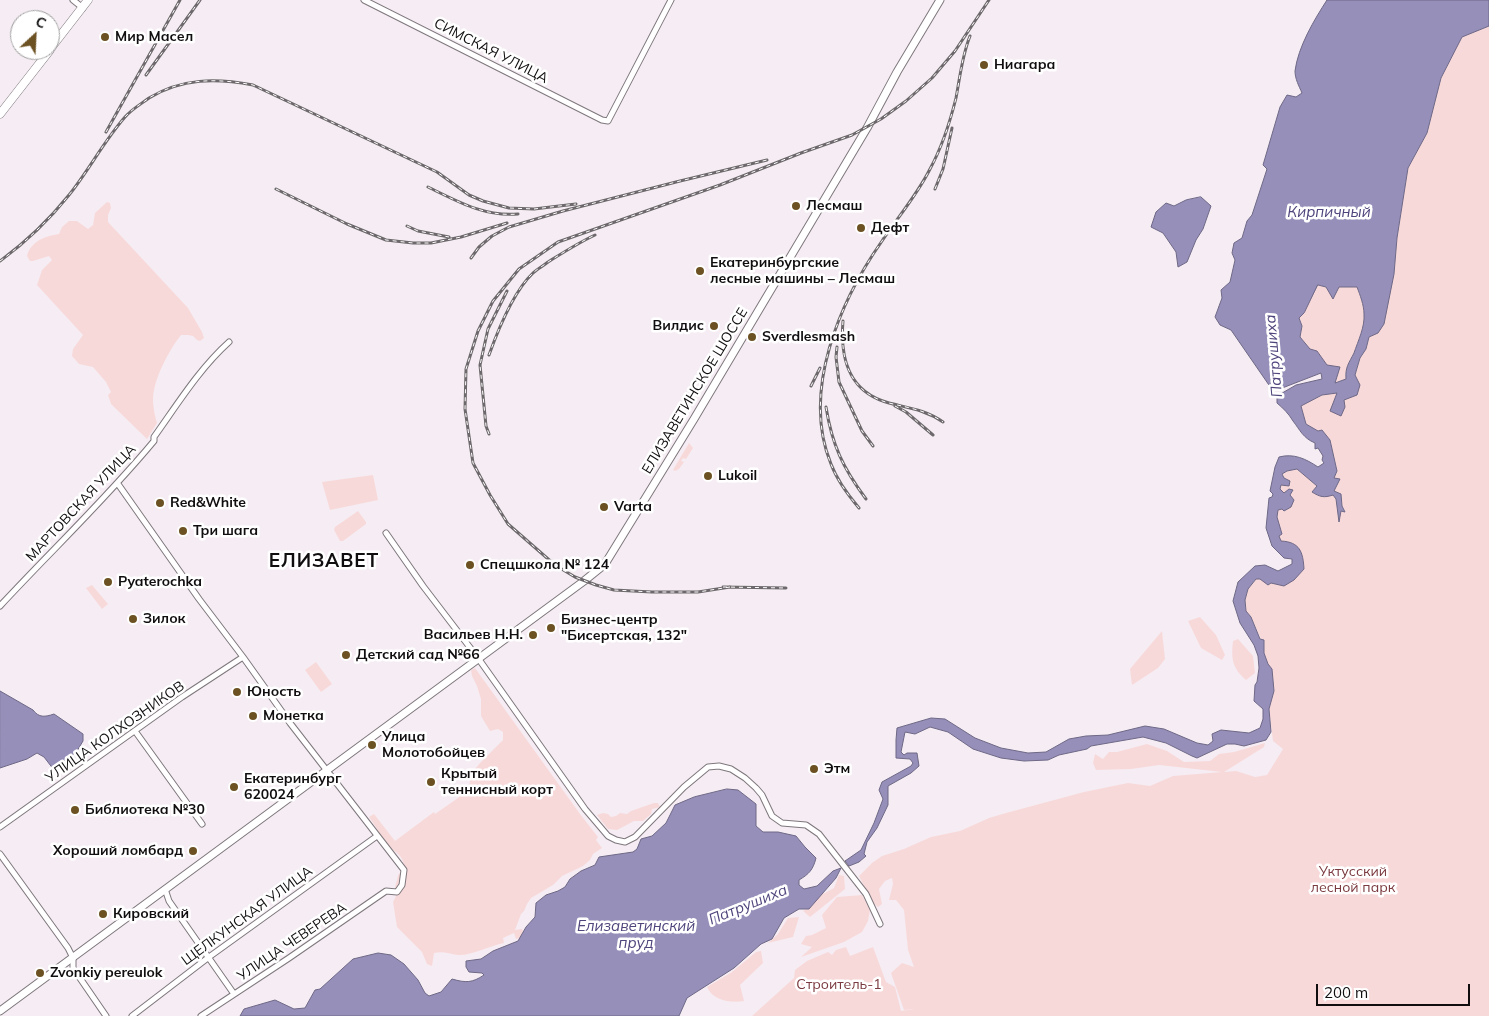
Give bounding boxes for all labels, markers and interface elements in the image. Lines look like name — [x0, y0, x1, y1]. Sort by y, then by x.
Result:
north arrow — [10, 10, 60, 60]
text: С — [33, 12, 49, 32]
street label: СИМСКАЯ УЛИЦА — [431, 15, 551, 87]
place label: Мир Масел — [115, 29, 193, 45]
marker: Мир Масел — [99, 31, 111, 43]
place label: Ниагара — [994, 57, 1055, 73]
marker: Ниагара — [978, 59, 990, 71]
place label: Лесмаш — [806, 198, 862, 214]
marker: Лесмаш — [790, 200, 802, 212]
water label: Кирпичный — [1287, 203, 1371, 221]
place label: Дефт — [871, 220, 909, 236]
marker: Дефт — [855, 222, 867, 234]
place label: Екатеринбургские лесные машины – Лесмаш — [710, 255, 895, 288]
marker: Екатеринбургские лесные машины – Лесмаш — [694, 265, 706, 277]
street label: ЕЛИЗАВЕТИНСКОЕ ШОССЕ — [639, 305, 751, 477]
water label: Патрушиха — [1261, 314, 1287, 398]
place label: Вилдис — [652, 318, 704, 334]
marker: Вилдис — [708, 320, 720, 332]
place label: Sverdlesmash — [762, 329, 855, 345]
marker: Sverdlesmash — [746, 331, 758, 343]
street label: МАРТОВСКАЯ УЛИЦА — [23, 441, 139, 565]
place label: Lukoil — [718, 468, 757, 484]
marker: Lukoil — [702, 470, 714, 482]
place label: Red&White — [170, 495, 246, 511]
marker: Red&White — [154, 497, 166, 509]
place label: Varta — [614, 499, 652, 515]
marker: Varta — [598, 501, 610, 513]
place label: Три шага — [193, 523, 258, 539]
marker: Три шага — [177, 525, 189, 537]
district label: ЕЛИЗАВЕТ — [268, 550, 380, 572]
place label: Спецшкола № 124 — [480, 557, 609, 573]
marker: Спецшкола № 124 — [464, 559, 476, 571]
place label: Pyaterochka — [118, 574, 202, 590]
marker: Pyaterochka — [102, 576, 114, 588]
place label: Зилок — [143, 611, 186, 627]
place label: Бизнес-центр "Бисертская, 132" — [561, 612, 687, 644]
marker: Зилок — [127, 613, 139, 625]
marker: Бизнес-центр "Бисертская, 132" — [545, 622, 557, 634]
place label: Васильев Н.Н. — [424, 627, 523, 643]
marker: Васильев Н.Н. — [527, 629, 539, 641]
place label: Детский сад №66 — [356, 647, 480, 663]
marker: Детский сад №66 — [340, 649, 352, 661]
street label: УЛИЦА КОЛХОЗНИКОВ — [42, 678, 188, 786]
place label: Юность — [247, 684, 301, 700]
marker: Юность — [231, 686, 243, 698]
place label: Монетка — [263, 708, 324, 724]
marker: Монетка — [247, 710, 259, 722]
place label: Улица Молотобойцев — [382, 729, 485, 762]
marker: Улица Молотобойцев — [366, 739, 378, 751]
place label: Этм — [824, 761, 850, 777]
marker: Этм — [808, 763, 820, 775]
place label: Крытый теннисный корт — [441, 766, 553, 799]
place label: Екатеринбург 620024 — [244, 771, 341, 804]
marker: Крытый теннисный корт — [425, 776, 437, 788]
marker: Екатеринбург 620024 — [228, 781, 240, 793]
place label: Библиотека №30 — [85, 802, 205, 818]
marker: Библиотека №30 — [69, 804, 81, 816]
place label: Хороший ломбард — [53, 843, 183, 859]
marker: Хороший ломбард — [187, 845, 199, 857]
street label: ЩЕЛКУНСКАЯ УЛИЦА — [178, 863, 316, 969]
park label: Уктусский лесной парк — [1311, 864, 1395, 896]
water label: Патрушиха — [706, 881, 790, 929]
street label: УЛИЦА ЧЕВЕРЕВА — [234, 899, 350, 985]
place label: Кировский — [113, 906, 189, 922]
marker: Кировский — [97, 908, 109, 920]
water label: Елизаветинский пруд — [577, 917, 695, 952]
place label: Zvonkiy pereulok — [50, 965, 163, 981]
marker: Zvonkiy pereulok — [34, 967, 46, 979]
scale bar — [1319, 974, 1473, 1006]
park label: Строитель-1 — [796, 977, 882, 993]
text: 200 m — [1324, 983, 1368, 1002]

